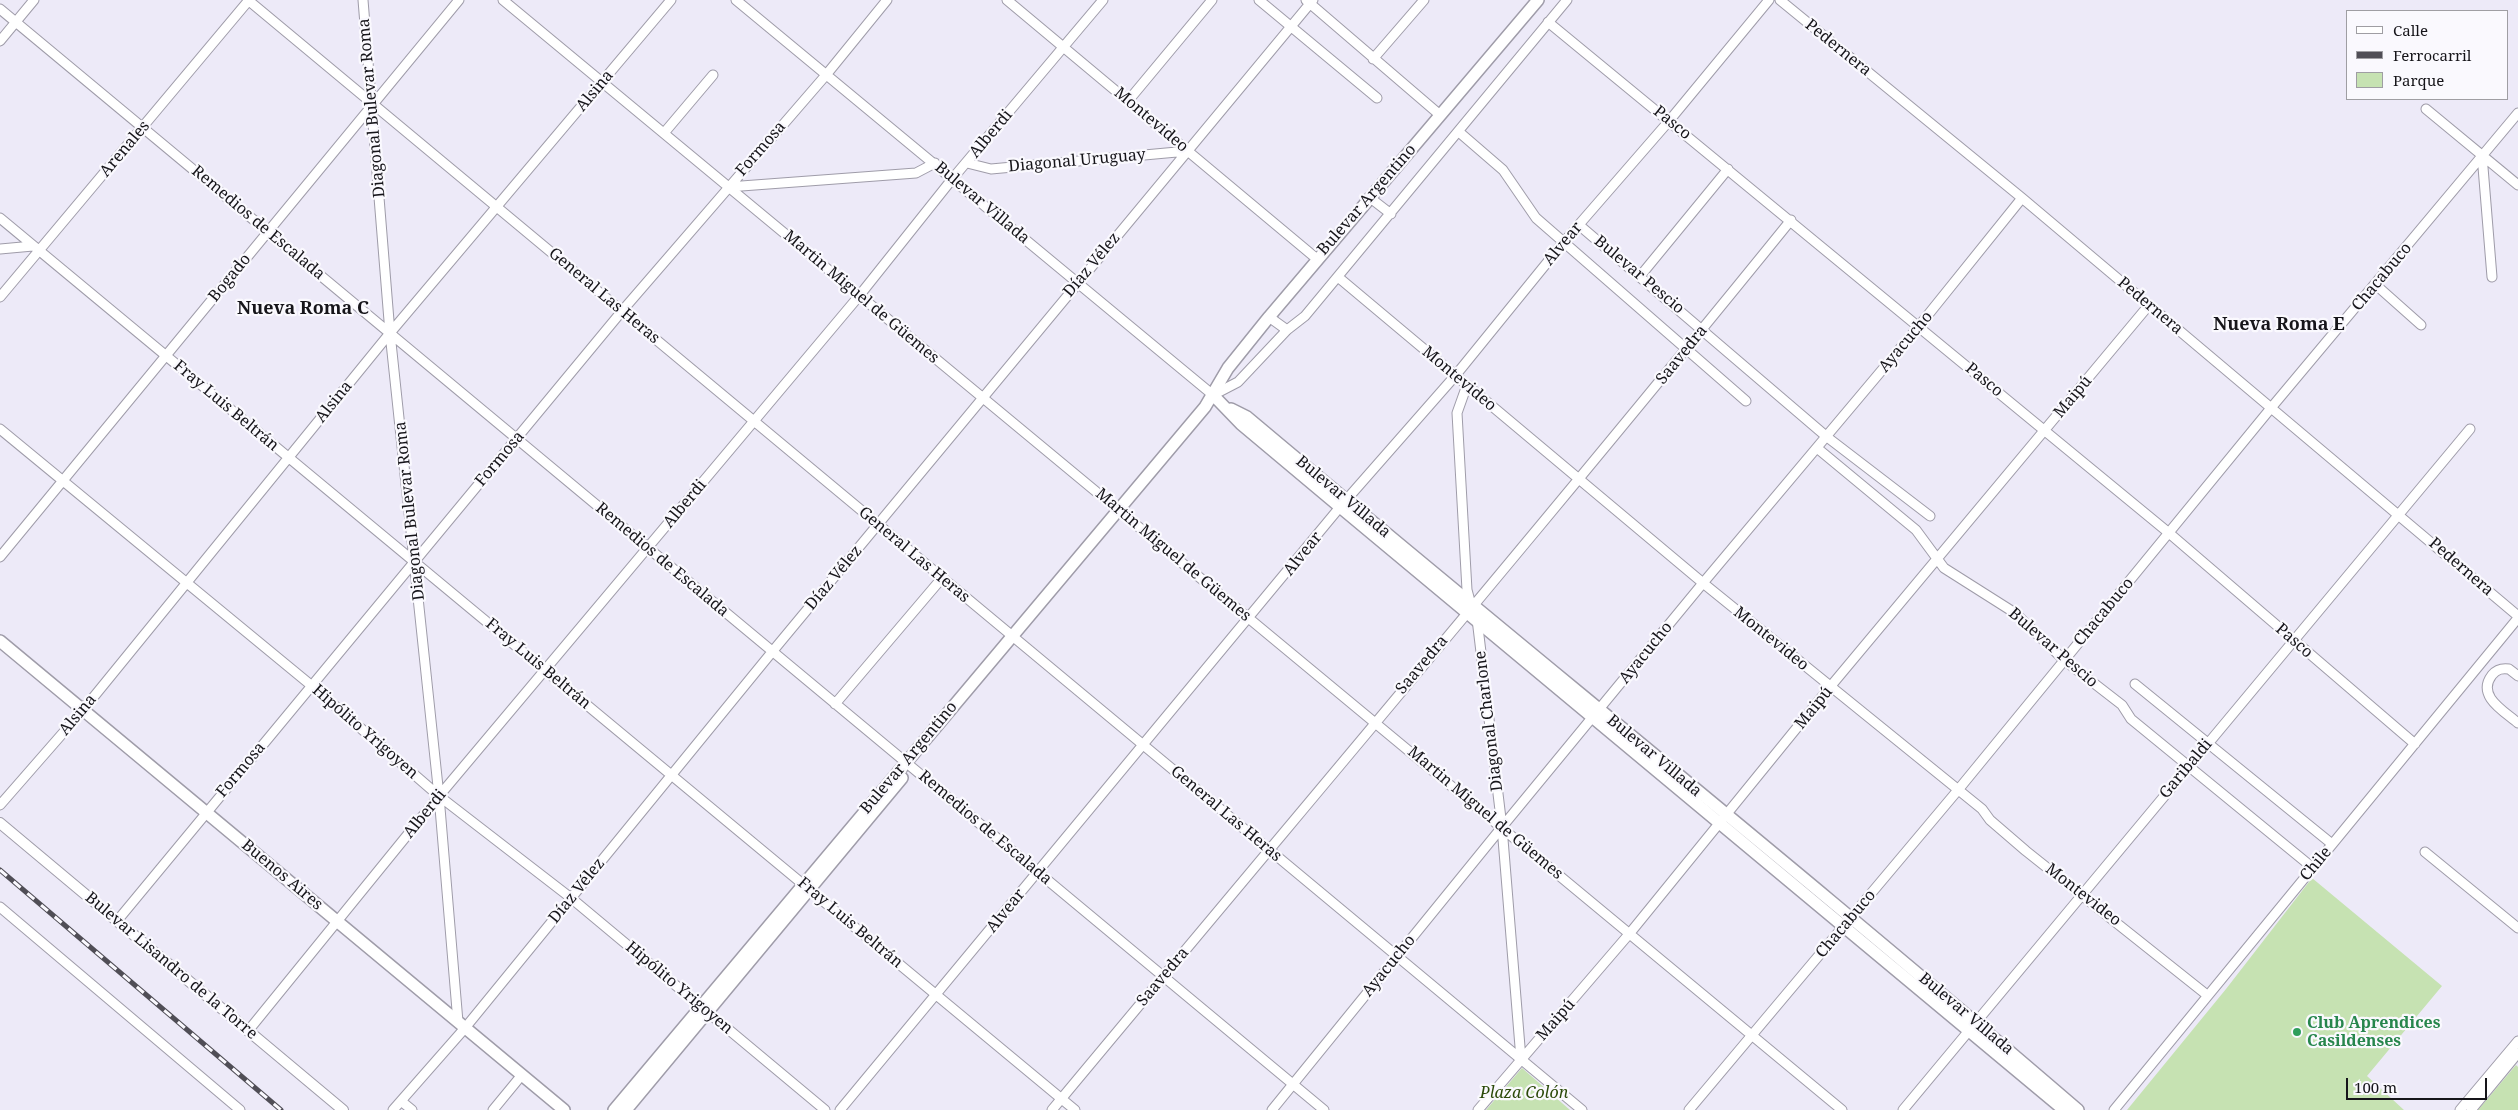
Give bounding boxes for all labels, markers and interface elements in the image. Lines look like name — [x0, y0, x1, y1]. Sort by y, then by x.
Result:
legend — [2346, 10, 2508, 100]
street label: Pedernera — [1801, 16, 1875, 80]
street label: Diagonal Bulevar Roma — [355, 17, 389, 199]
text: Calle — [2393, 20, 2428, 40]
text: Ferrocarril — [2393, 45, 2471, 65]
street label: Alsina — [572, 66, 618, 116]
text: Parque — [2393, 70, 2444, 90]
street label: Montevideo — [1110, 83, 1192, 157]
street label: Pasco — [1649, 102, 1695, 144]
street label: Alberdi — [965, 106, 1017, 162]
street label: Arenales — [96, 117, 154, 181]
street label: Formosa — [732, 118, 790, 180]
street label: Bulevar Argentino — [1314, 141, 1420, 259]
street label: Diagonal Uruguay — [1008, 145, 1146, 177]
street label: Bulevar Villada — [931, 158, 1033, 248]
street label: Remedios de Escalada — [188, 162, 328, 284]
street label: Alvear — [1539, 218, 1587, 270]
street label: Martin Miguel de Güemes — [779, 226, 943, 368]
street label: Díaz Vélez — [1060, 229, 1124, 301]
street label: Bulevar Pescio — [1590, 232, 1688, 318]
street label: Chacabuco — [2348, 239, 2416, 315]
street label: General Las Heras — [544, 244, 664, 348]
street label: Bogado — [205, 250, 255, 306]
street label: Pedernera — [2113, 273, 2187, 339]
district label: Nueva Roma C — [237, 298, 369, 320]
street label: Ayacucho — [1875, 308, 1937, 376]
district label: Nueva Roma E — [2213, 314, 2345, 336]
street label: Saavedra — [1652, 322, 1712, 388]
street label: Montevideo — [1418, 342, 1500, 416]
street label: Fray Luis Beltrán — [170, 356, 282, 456]
street label: Pasco — [1961, 359, 2007, 401]
street label: Maipú — [2050, 372, 2096, 422]
street label: Alsina — [311, 377, 357, 427]
street label: Diagonal Bulevar Roma — [391, 420, 429, 602]
street label: Formosa — [471, 427, 529, 491]
street label: Bulevar Villada — [1292, 452, 1394, 542]
street label: Alberdi — [659, 476, 711, 532]
street label: Martin Miguel de Güemes — [1091, 484, 1255, 626]
street label: Remedios de Escalada — [592, 499, 732, 621]
street label: General Las Heras — [854, 503, 974, 607]
street label: Alvear — [1280, 528, 1326, 580]
street label: Pedernera — [2425, 534, 2497, 600]
street label: Díaz Vélez — [802, 542, 866, 614]
street label: Chacabuco — [2070, 574, 2138, 650]
street label: Montevideo — [1730, 603, 1812, 675]
street label: Bulevar Pescio — [2005, 604, 2101, 692]
street label: Fray Luis Beltrán — [482, 614, 594, 714]
street label: Ayacucho — [1615, 618, 1677, 688]
street label: Pasco — [2271, 620, 2317, 662]
street label: Saavedra — [1392, 632, 1452, 698]
street label: Diagonal Charlone — [1471, 650, 1507, 792]
street label: Hipólito Yrigoyen — [308, 681, 422, 783]
street label: Maipú — [1791, 683, 1837, 733]
street label: Alsina — [55, 690, 101, 740]
street label: Bulevar Argentino — [856, 698, 962, 818]
street label: Bulevar Villada — [1603, 711, 1705, 801]
street label: Garibaldi — [2156, 735, 2216, 803]
street label: Formosa — [212, 738, 270, 802]
street label: Martin Miguel de Güemes — [1403, 742, 1567, 884]
street label: General Las Heras — [1166, 762, 1286, 866]
street label: Remedios de Escalada — [915, 767, 1055, 889]
street label: Alberdi — [400, 786, 450, 842]
street label: Buenos Aires — [238, 836, 326, 914]
street label: Chile — [2296, 843, 2336, 885]
street label: Díaz Vélez — [545, 855, 609, 927]
street label: Montevideo — [2041, 859, 2125, 931]
street label: Fray Luis Beltrán — [794, 873, 906, 973]
street label: Alvear — [983, 885, 1029, 937]
street label: Chacabuco — [1812, 886, 1880, 962]
street label: Bulevar Lisandro de la Torre — [81, 888, 261, 1044]
street label: Ayacucho — [1358, 931, 1420, 1001]
street label: Hipólito Yrigoyen — [621, 938, 737, 1038]
street label: Saavedra — [1133, 944, 1193, 1010]
street label: Bulevar Villada — [1915, 969, 2017, 1059]
street label: Maipú — [1533, 995, 1579, 1045]
place label: Club Aprendices Casildenses — [2307, 1013, 2440, 1051]
marker: Club Aprendices Casildenses — [2291, 1026, 2303, 1038]
scale bar — [2348, 1068, 2489, 1100]
text: 100 m — [2354, 1077, 2397, 1097]
park label: Plaza Colón — [1480, 1083, 1568, 1103]

